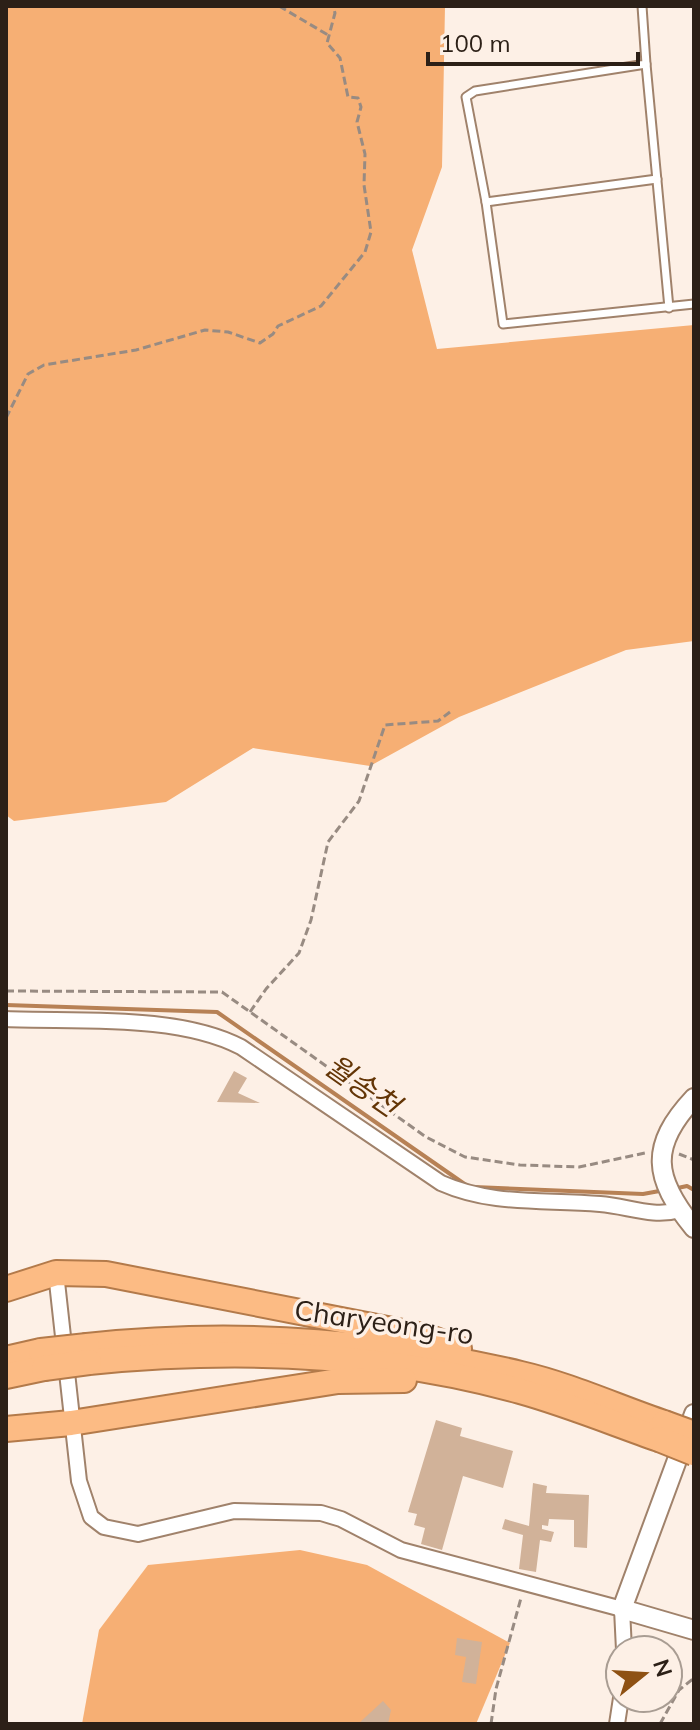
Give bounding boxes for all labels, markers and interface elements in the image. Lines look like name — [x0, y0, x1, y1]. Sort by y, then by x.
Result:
scale bar — [428, 16, 638, 66]
text: 100 m — [440, 28, 511, 58]
water label: 월송천 — [318, 1046, 410, 1126]
street label: Charyeong-ro — [292, 1292, 476, 1351]
north arrow — [604, 1634, 684, 1714]
text: N — [647, 1656, 679, 1680]

